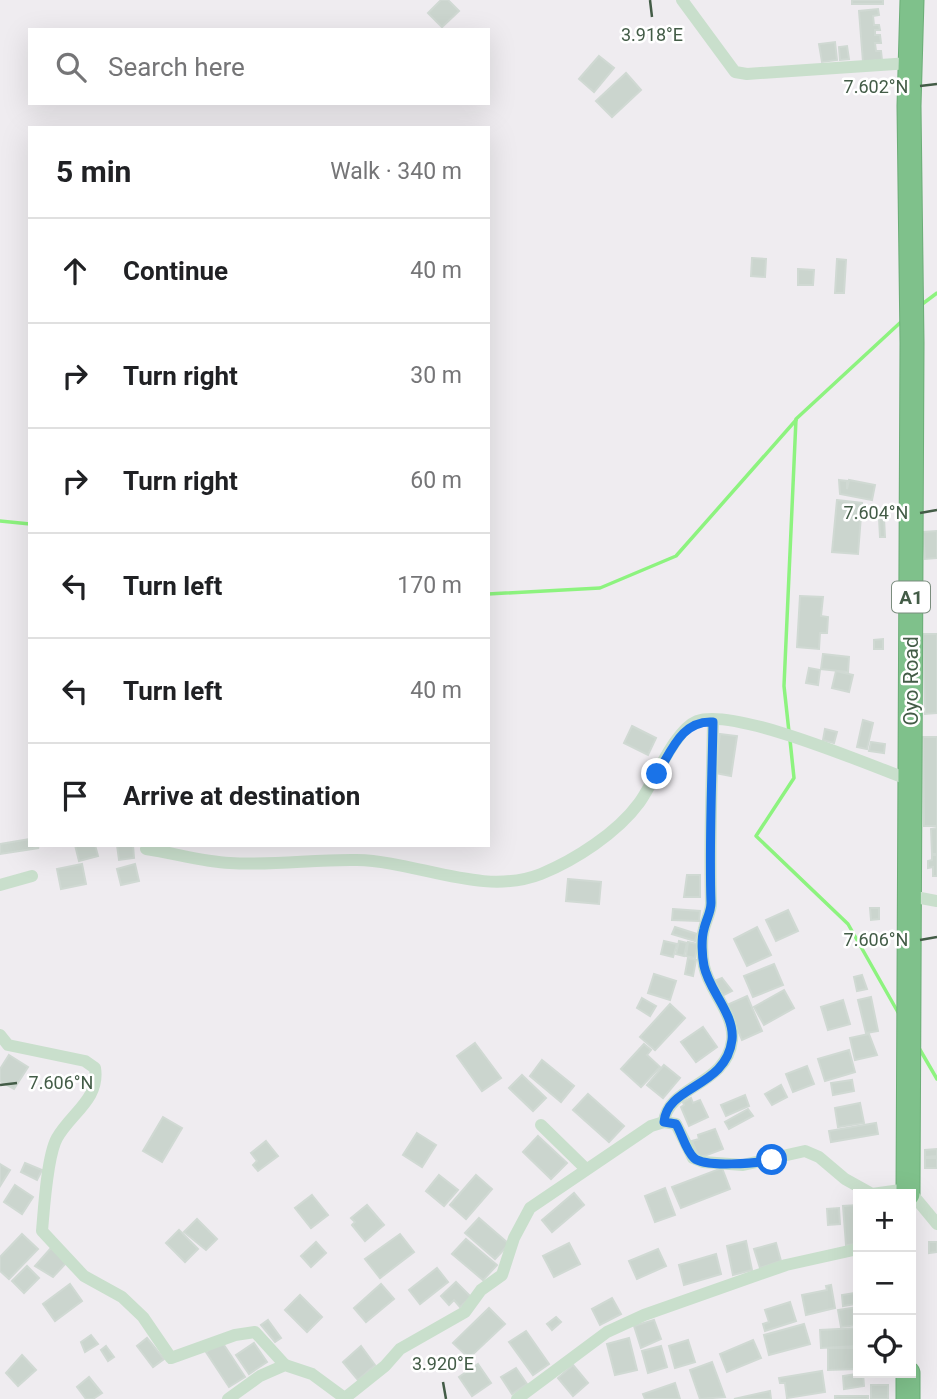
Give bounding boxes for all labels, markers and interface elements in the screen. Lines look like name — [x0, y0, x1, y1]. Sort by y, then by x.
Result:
text: 3.918°E — [621, 24, 683, 45]
search box — [28, 28, 490, 105]
icon: search — [52, 48, 90, 86]
text: Search here — [108, 52, 245, 82]
text: 7.602°N — [844, 76, 908, 97]
text: 5 min — [56, 154, 131, 189]
text: Walk · 340 m — [330, 158, 462, 185]
icon: ahead — [56, 252, 94, 290]
text: Continue — [123, 256, 228, 286]
text: 40 m — [410, 257, 462, 284]
icon: right — [56, 357, 94, 395]
text: Turn right — [123, 361, 238, 391]
text: 30 m — [410, 362, 462, 389]
icon: right — [56, 462, 94, 500]
text: Turn right — [123, 466, 238, 496]
text: 60 m — [410, 467, 462, 494]
text: 7.604°N — [844, 502, 908, 523]
icon: left — [56, 567, 94, 605]
text: Turn left — [123, 571, 222, 601]
text: 170 m — [397, 572, 462, 599]
road number: A1 — [892, 582, 930, 612]
street label: Oyo Road — [899, 636, 923, 726]
icon: left — [56, 672, 94, 710]
text: Turn left — [123, 676, 222, 706]
text: 40 m — [410, 677, 462, 704]
route end — [641, 758, 672, 789]
icon: arrive — [56, 777, 94, 815]
text: Arrive at destination — [123, 781, 360, 811]
text: 7.606°N — [844, 929, 908, 950]
text: 7.606°N — [29, 1072, 93, 1093]
route start — [756, 1144, 787, 1175]
map controls — [853, 1189, 916, 1378]
button: + — [853, 1189, 916, 1252]
button: − — [853, 1252, 916, 1315]
button: locate — [853, 1315, 916, 1378]
text: 3.920°E — [412, 1353, 474, 1374]

